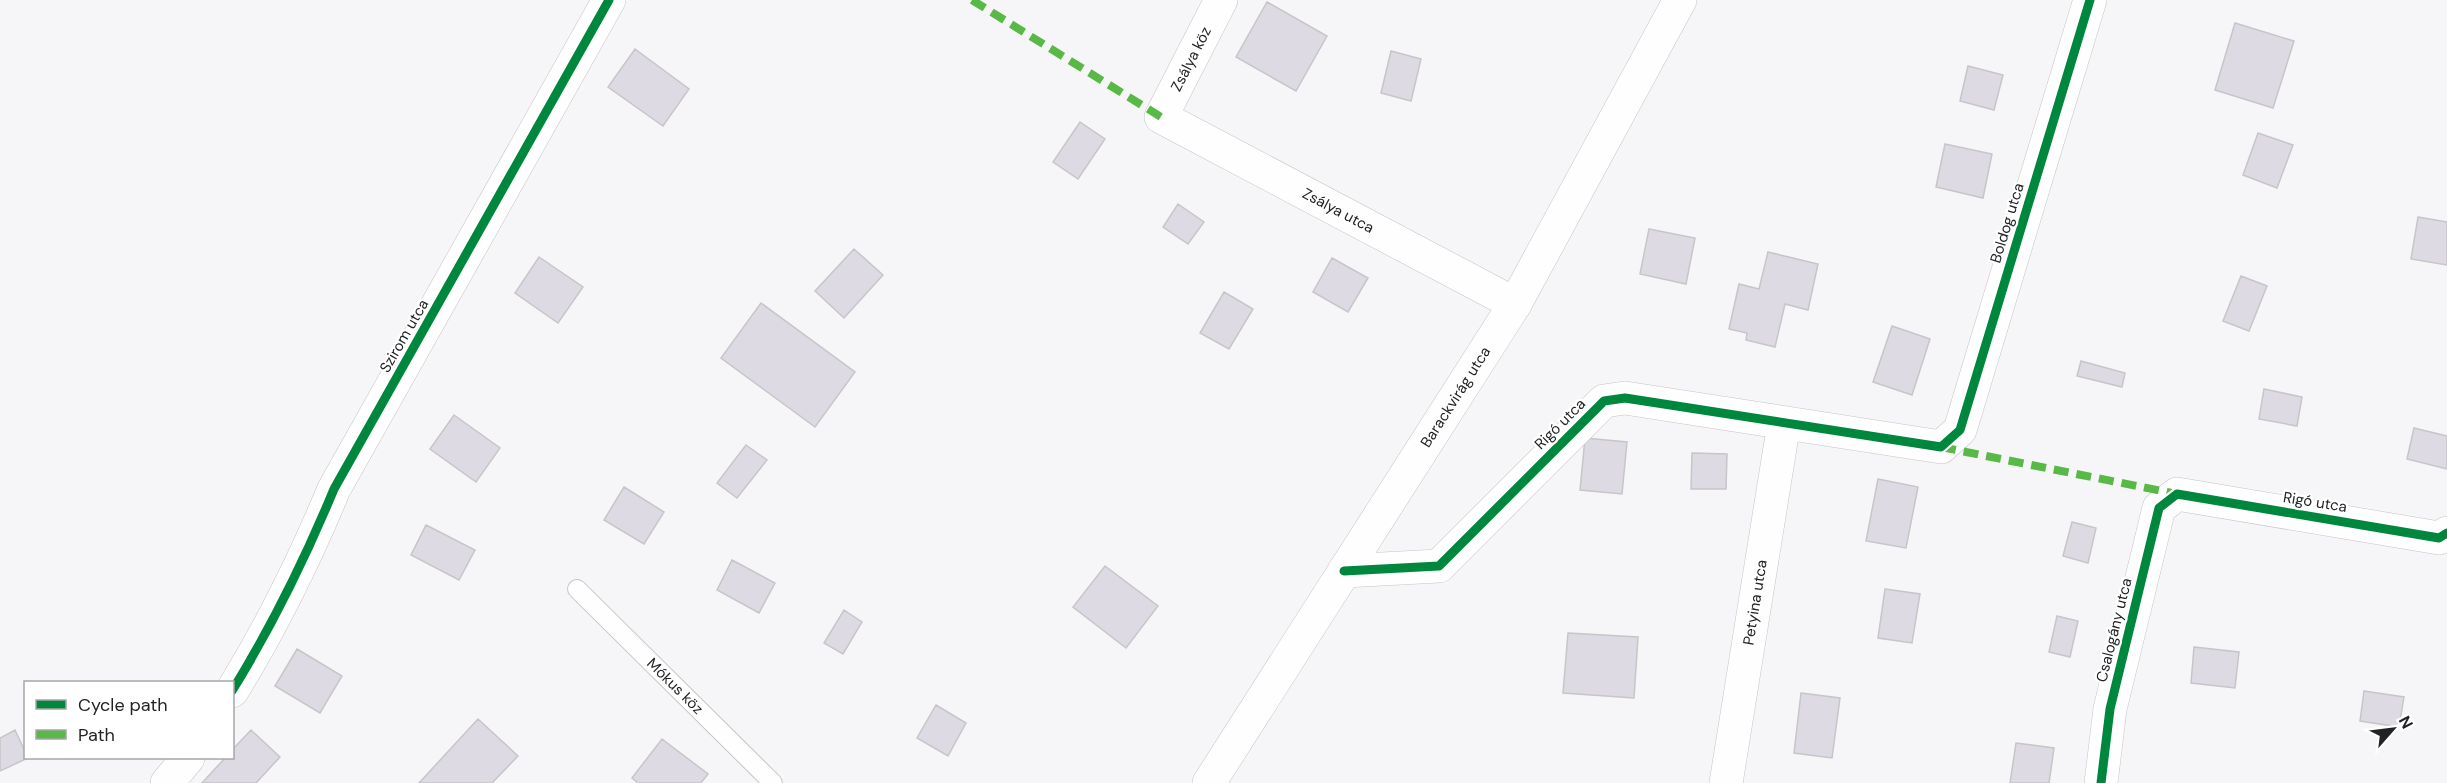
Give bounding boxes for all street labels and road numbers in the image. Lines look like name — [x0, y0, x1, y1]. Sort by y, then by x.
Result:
street label: Zsálya köz — [1166, 23, 1216, 95]
street label: Boldog utca — [1985, 181, 2029, 265]
street label: Zsálya utca — [1299, 184, 1378, 238]
street label: Szirom utca — [375, 296, 433, 376]
street label: Barackvirág utca — [1416, 343, 1495, 451]
street label: Rigó utca — [1530, 394, 1590, 454]
street label: Rigó utca — [2282, 487, 2348, 517]
street label: Petyina utca — [1738, 558, 1772, 646]
street label: Csalogány utca — [2091, 576, 2137, 684]
street label: Mókus köz — [642, 654, 708, 719]

